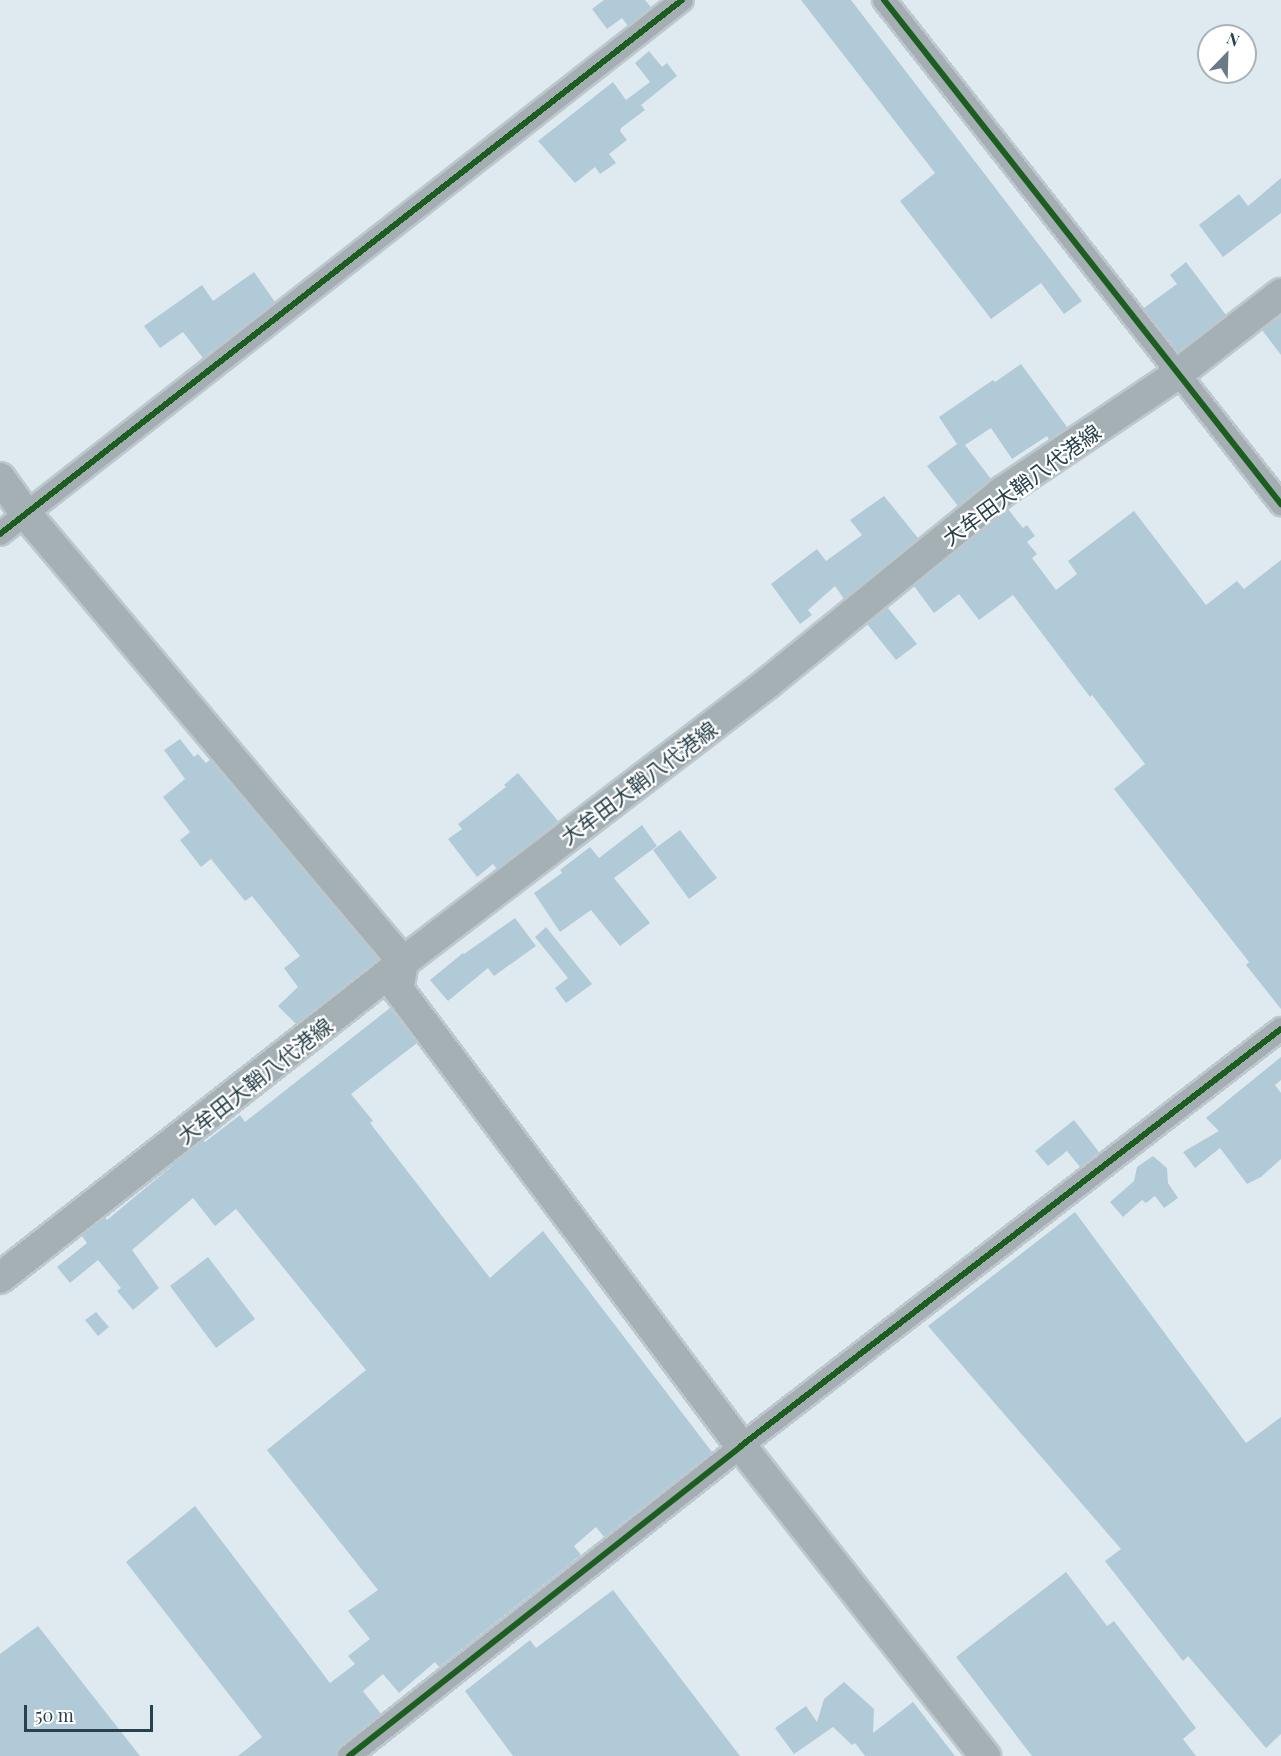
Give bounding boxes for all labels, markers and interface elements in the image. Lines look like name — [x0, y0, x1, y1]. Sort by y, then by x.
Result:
north arrow — [1197, 24, 1257, 84]
text: N — [1224, 27, 1243, 51]
street label: 大牟田大鞘八代港線 — [937, 418, 1105, 550]
street label: 大牟田大鞘八代港線 — [555, 715, 721, 849]
street label: 大牟田大鞘八代港線 — [172, 1012, 336, 1148]
scale bar — [27, 1693, 156, 1731]
text: 50 m — [35, 1703, 74, 1727]

